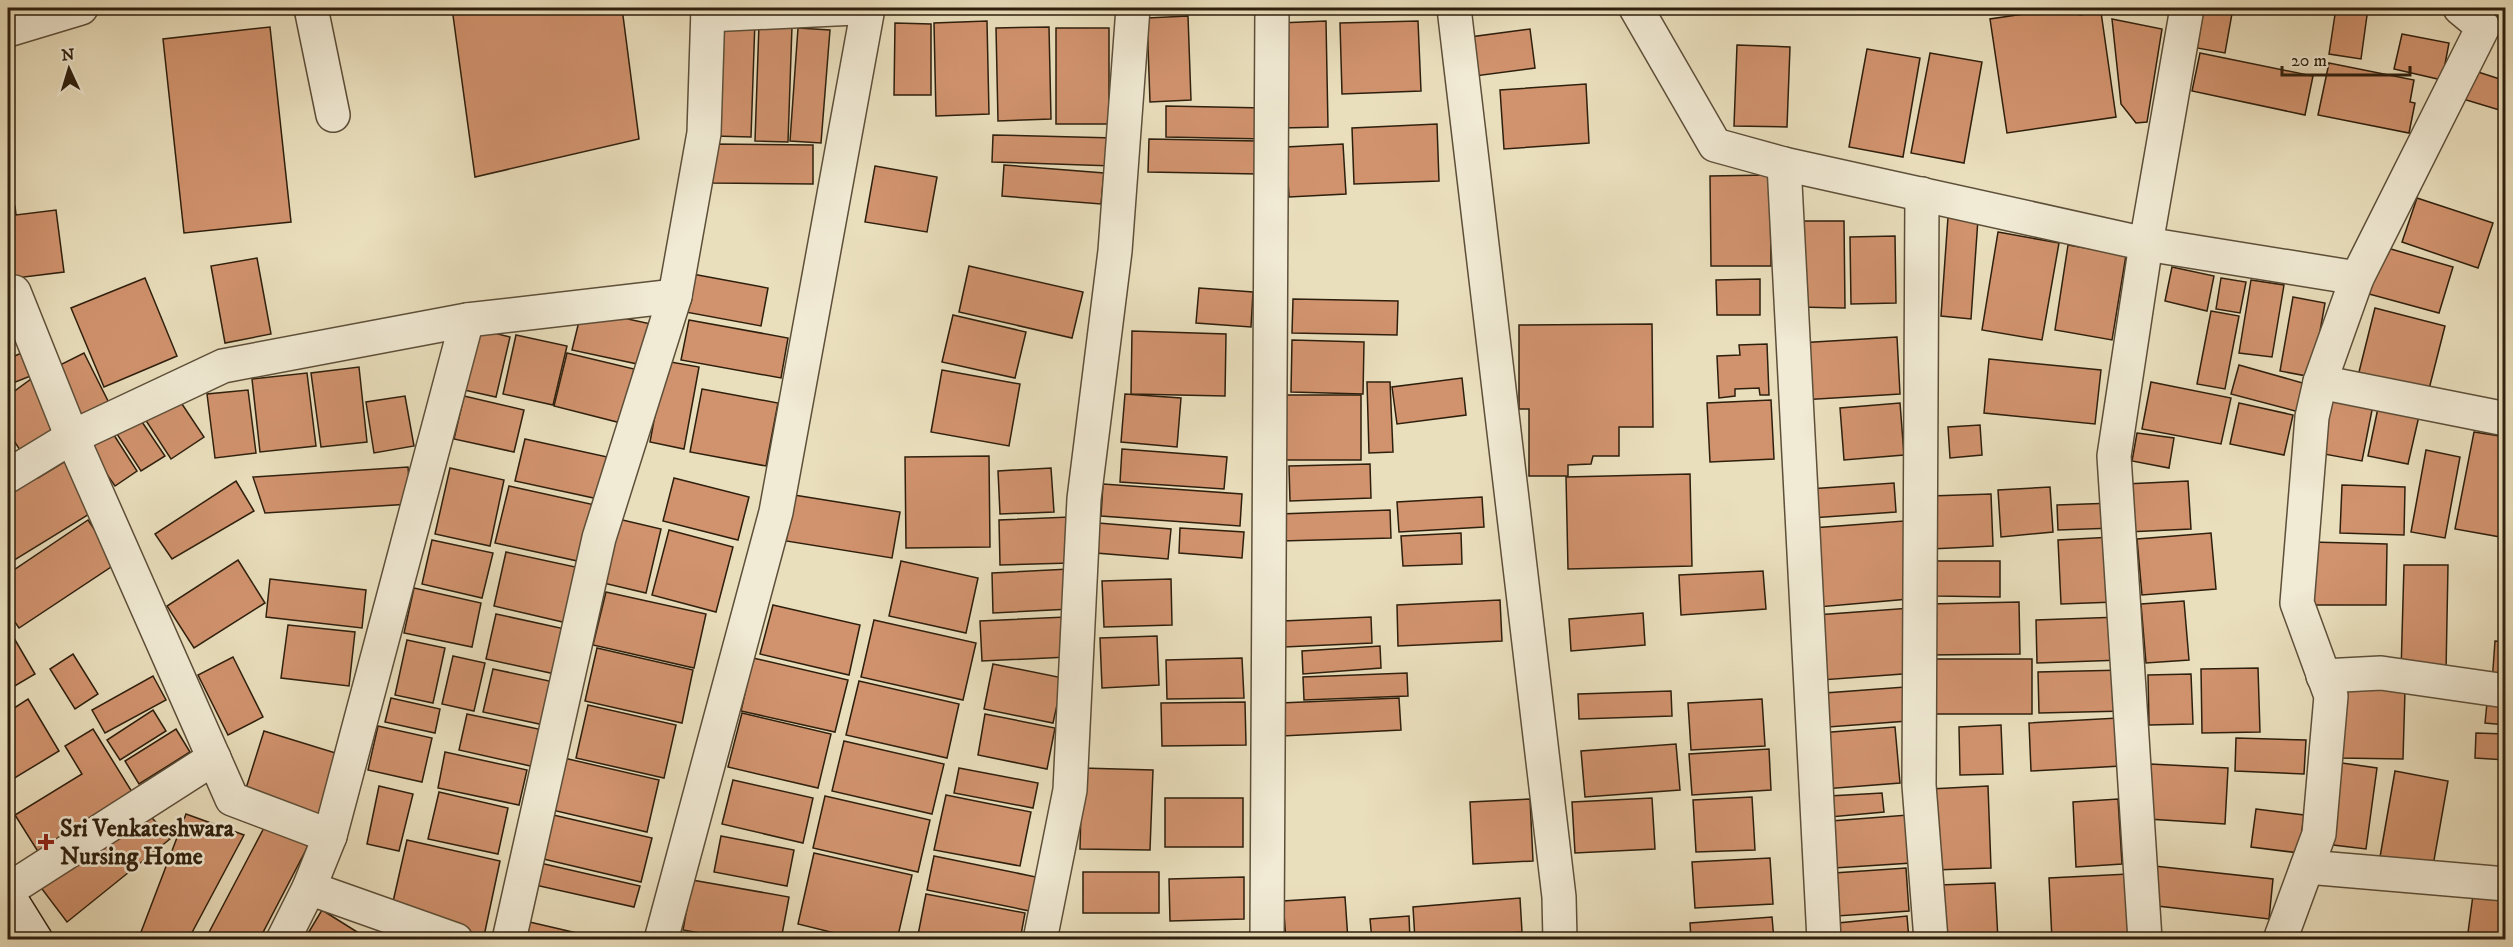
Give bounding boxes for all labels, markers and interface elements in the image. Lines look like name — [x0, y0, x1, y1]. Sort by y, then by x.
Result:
north arrow — [39, 39, 99, 99]
scale bar — [2282, 39, 2410, 77]
text: N — [61, 45, 75, 65]
text: 20 m — [2291, 50, 2327, 72]
place label: Sri Venkateshwara Nursing Home — [60, 814, 235, 872]
marker: Sri Venkateshwara Nursing Home — [37, 833, 55, 851]

